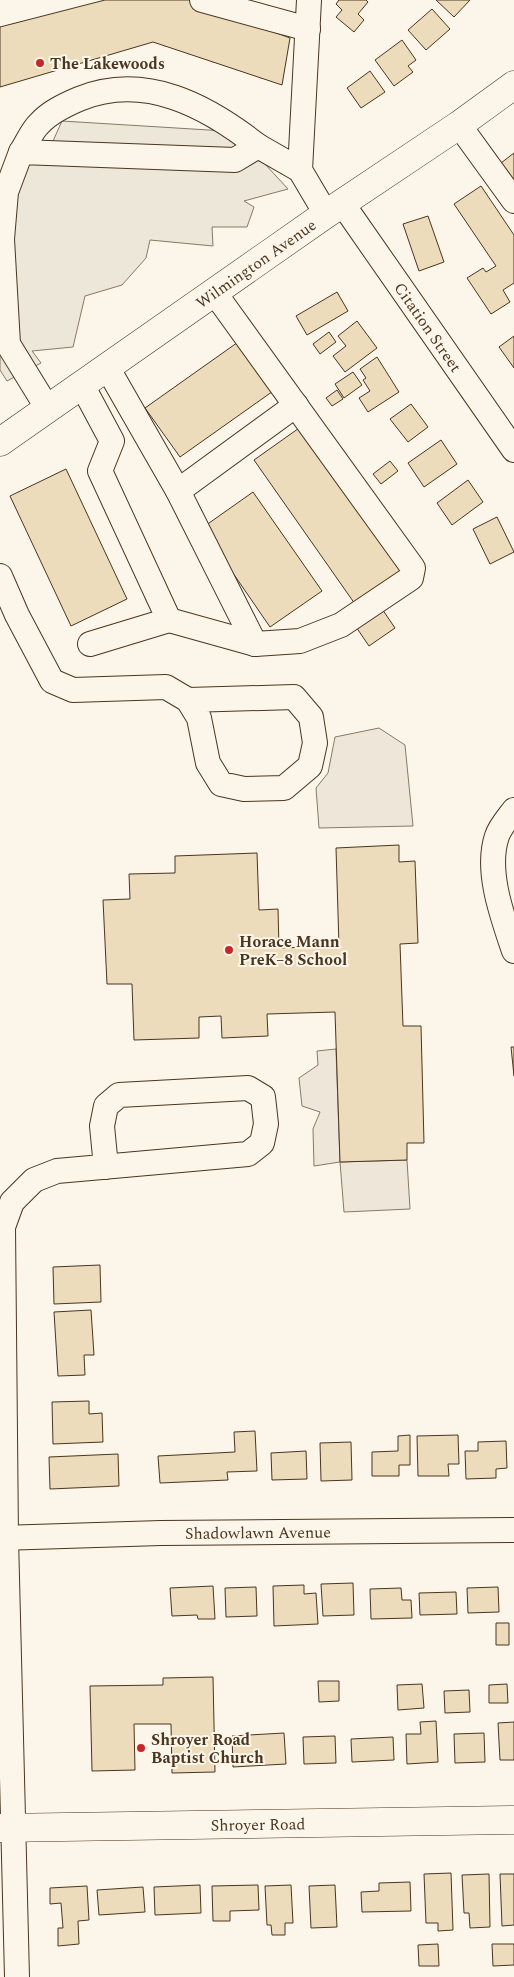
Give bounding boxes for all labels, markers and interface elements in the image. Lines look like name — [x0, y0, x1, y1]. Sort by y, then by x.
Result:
place label: The Lakewoods — [50, 52, 165, 76]
marker: The Lakewoods — [34, 57, 46, 69]
street label: Wilmington Avenue — [191, 213, 321, 315]
street label: Citation Street — [388, 278, 467, 378]
place label: Horace Mann PreK–8 School — [239, 930, 347, 972]
marker: Horace Mann PreK–8 School — [223, 944, 235, 956]
street label: Shadowlawn Avenue — [185, 1521, 331, 1546]
place label: Shroyer Road Baptist Church — [151, 1728, 264, 1770]
marker: Shroyer Road Baptist Church — [135, 1742, 147, 1754]
street label: Shroyer Road — [210, 1812, 306, 1838]

